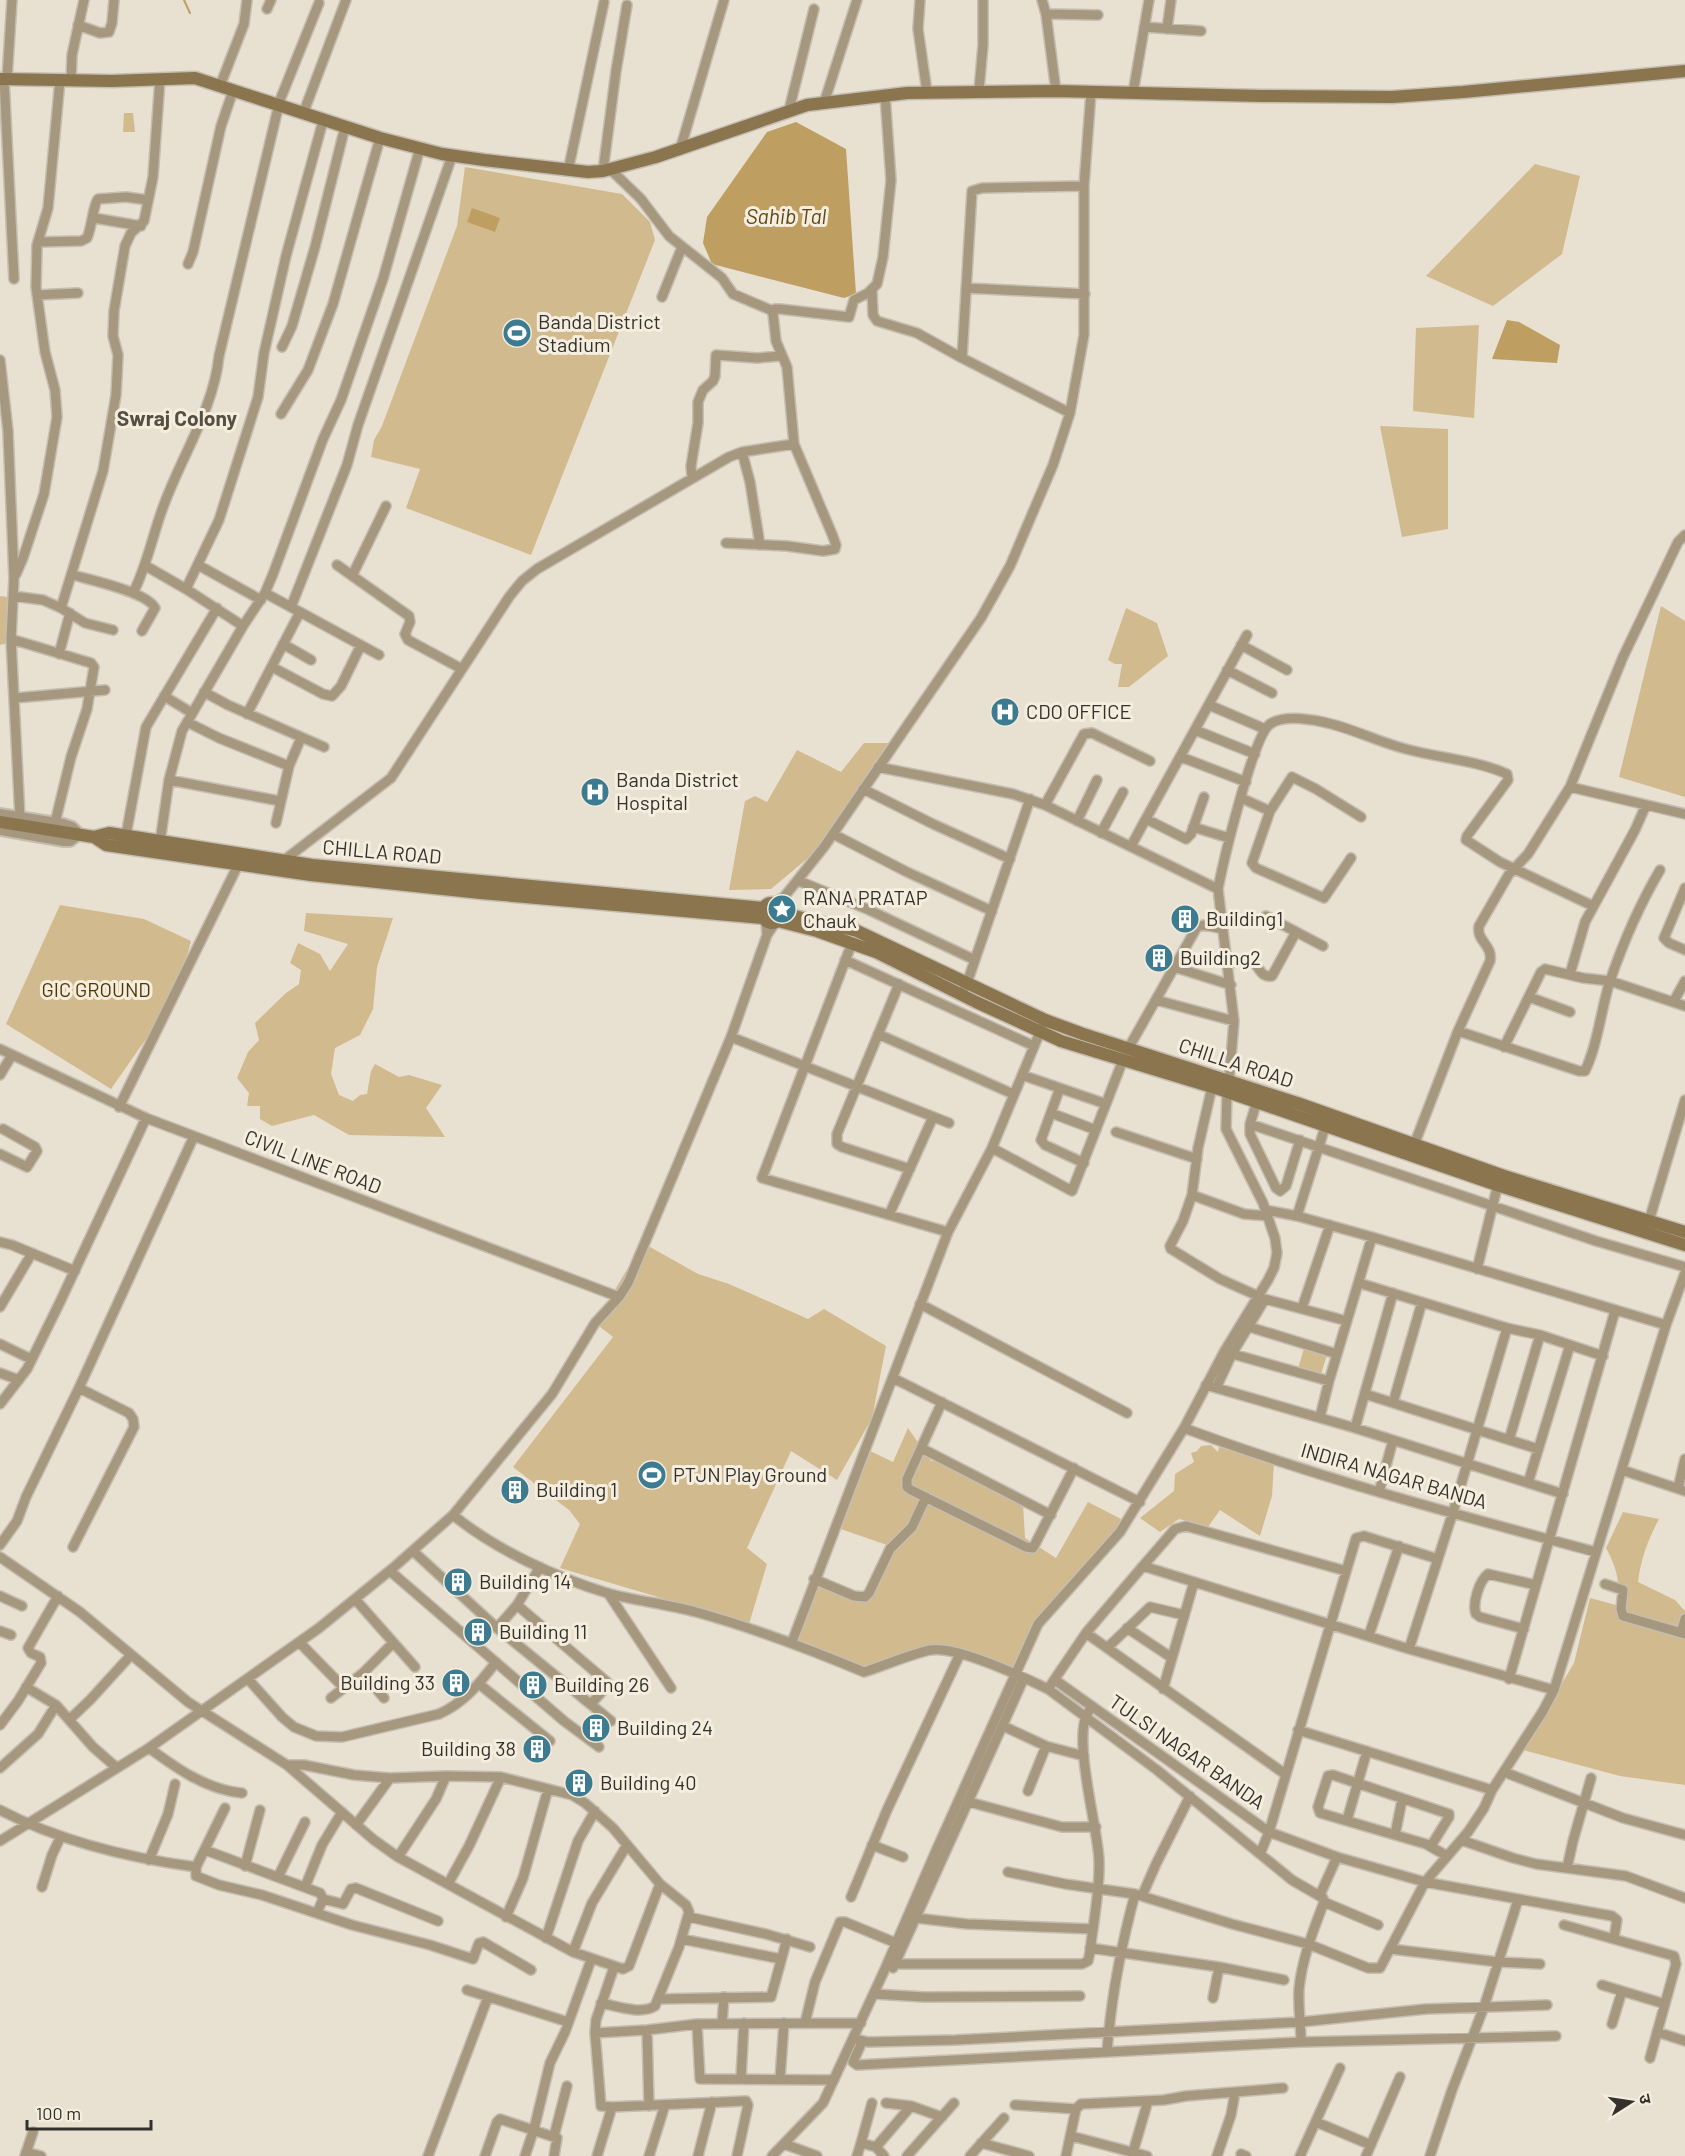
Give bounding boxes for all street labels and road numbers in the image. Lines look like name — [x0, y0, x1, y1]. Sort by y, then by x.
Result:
street label: CHILLA ROAD — [322, 834, 443, 868]
street label: CHILLA ROAD — [1176, 1032, 1297, 1092]
street label: CIVIL LINE ROAD — [242, 1124, 385, 1198]
street label: INDIRA NAGAR BANDA — [1298, 1437, 1490, 1513]
street label: TULSI NAGAR BANDA — [1105, 1689, 1270, 1814]

